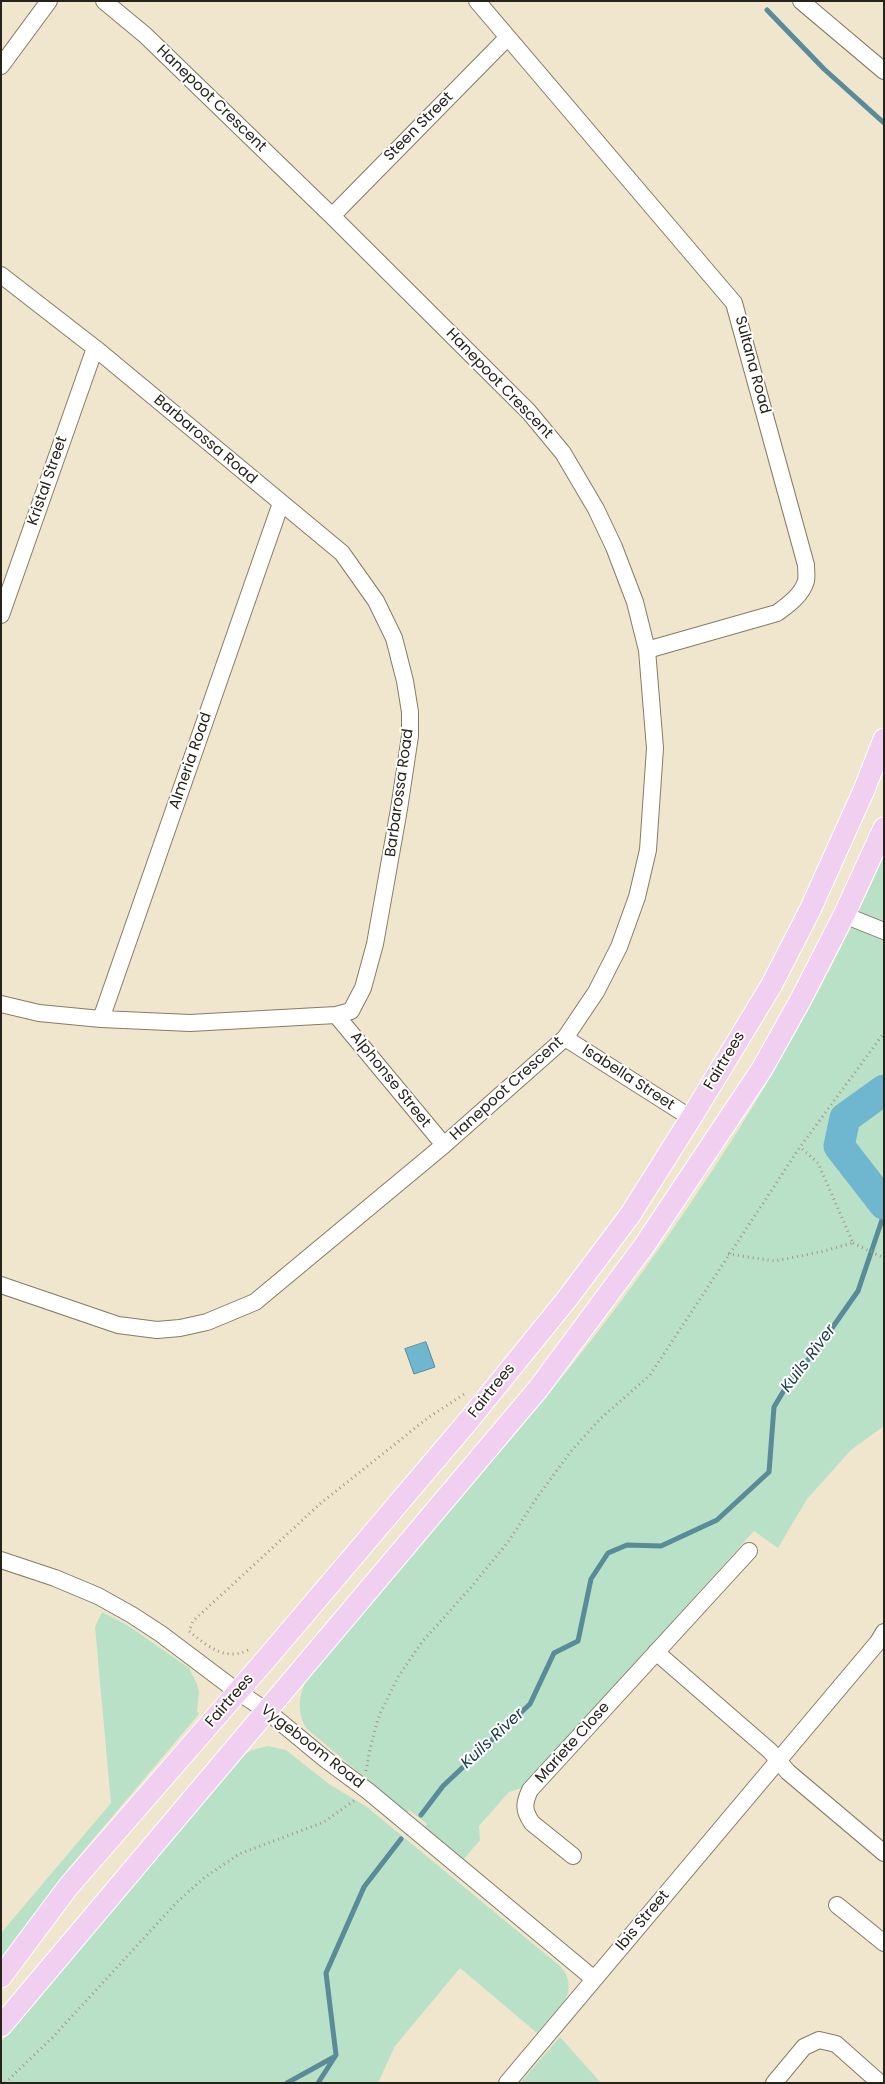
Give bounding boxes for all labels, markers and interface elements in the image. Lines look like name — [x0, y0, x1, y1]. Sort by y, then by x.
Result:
street label: Hanepoot Crescent — [152, 42, 270, 156]
street label: Steen Street — [381, 89, 457, 165]
street label: Sultana Road — [730, 314, 774, 416]
street label: Hanepoot Crescent — [442, 325, 556, 443]
street label: Barbarossa Road — [150, 392, 260, 488]
street label: Kristal Street — [24, 434, 72, 528]
street label: Almeria Road — [166, 710, 216, 812]
street label: Barbarossa Road — [382, 728, 418, 858]
street label: Alphonse Street — [346, 1029, 434, 1131]
street label: Fairtrees — [701, 1029, 749, 1093]
street label: Hanepoot Crescent — [447, 1033, 567, 1145]
street label: Isabella Street — [578, 1041, 678, 1115]
water label: Kuils River — [777, 1322, 841, 1396]
street label: Fairtrees — [465, 1360, 519, 1422]
street label: Fairtrees — [202, 1671, 258, 1731]
street label: Mariete Close — [532, 1699, 614, 1787]
street label: Vygeboom Road — [257, 1701, 367, 1793]
water label: Kuils River — [457, 1705, 529, 1773]
street label: Ibis Street — [613, 1887, 673, 1955]

